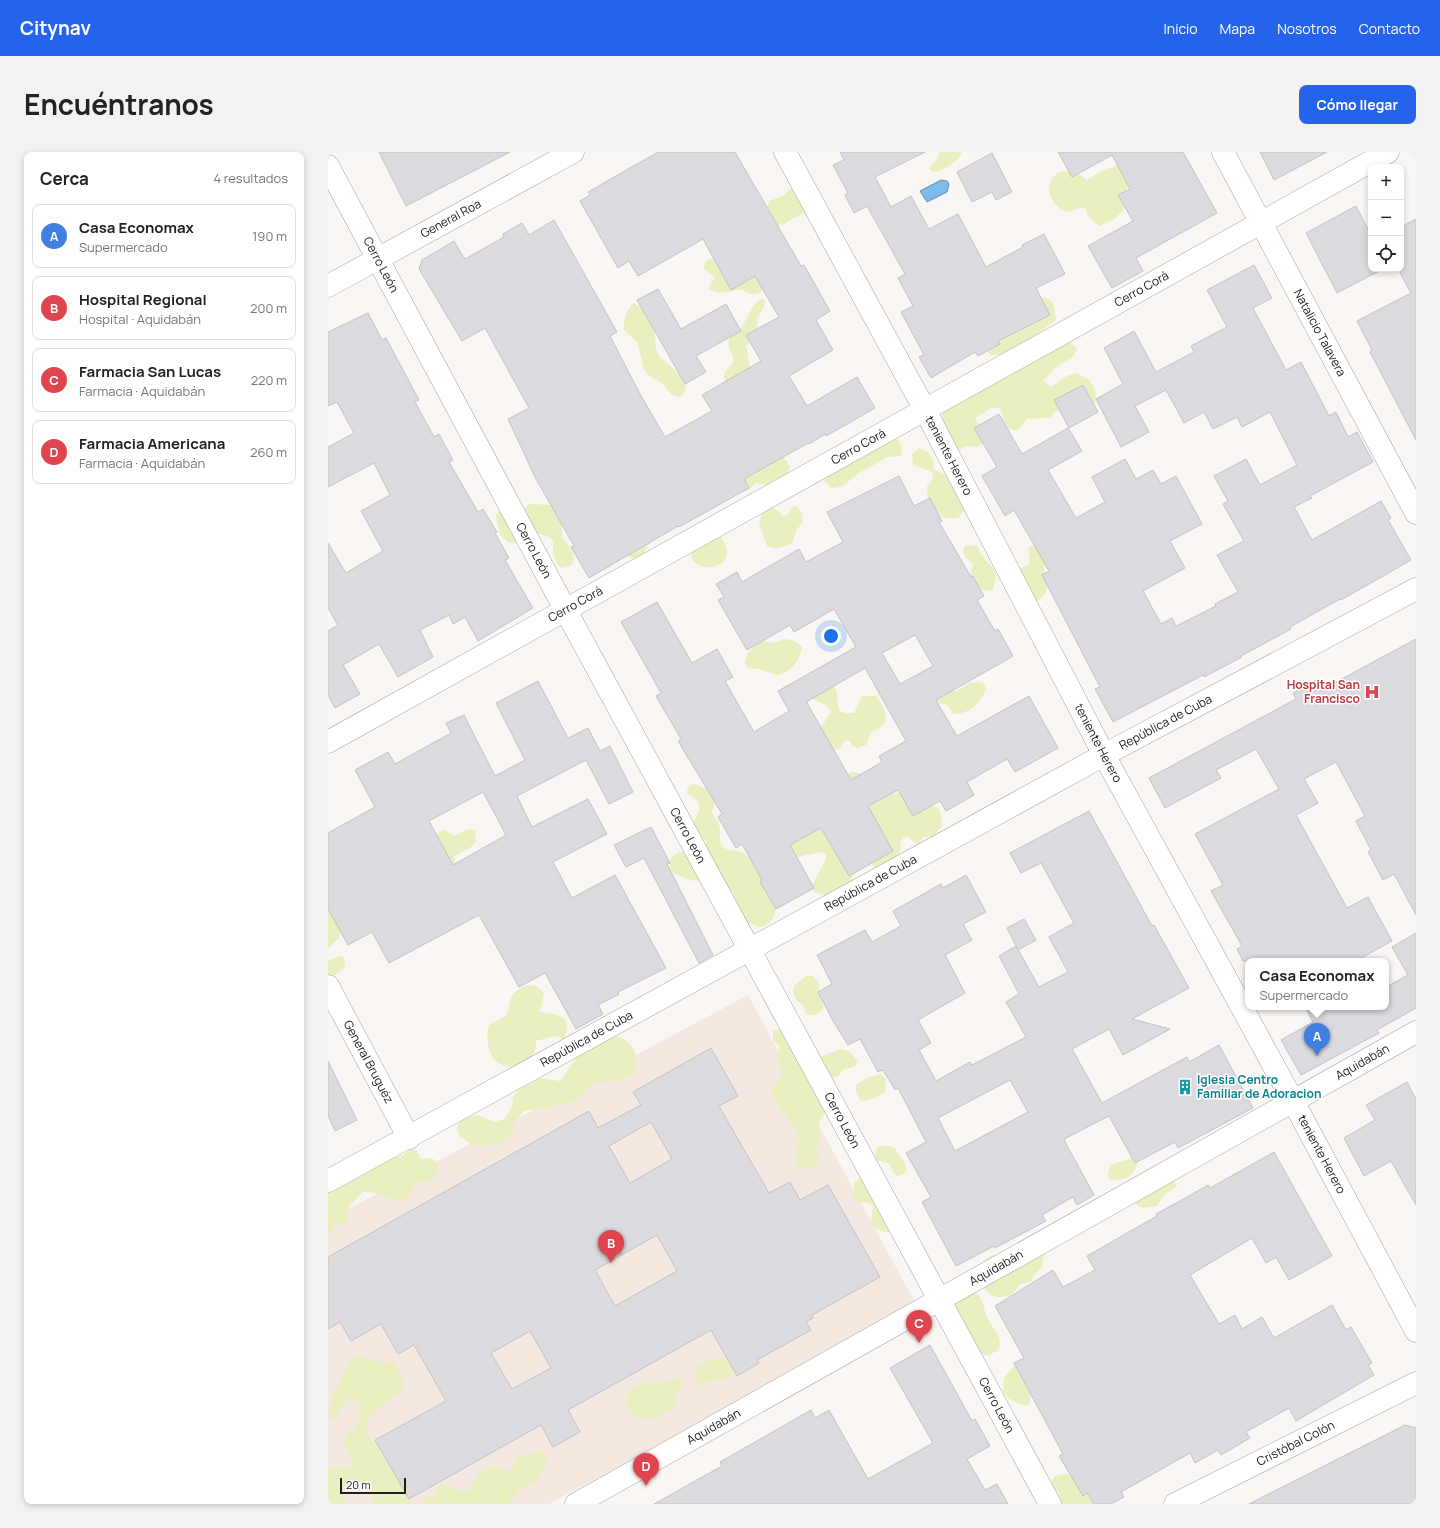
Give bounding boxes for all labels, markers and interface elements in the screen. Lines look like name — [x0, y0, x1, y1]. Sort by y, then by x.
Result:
text: Citynav — [20, 15, 91, 41]
text: Inicio — [1164, 19, 1198, 38]
text: Mapa — [1220, 19, 1255, 38]
text: Nosotros — [1277, 19, 1337, 38]
text: Contacto — [1359, 19, 1420, 38]
text: Encuéntranos — [24, 85, 214, 123]
button: Cómo llegar — [1299, 85, 1416, 124]
map controls — [1368, 164, 1404, 272]
button: + — [1368, 164, 1404, 200]
text: Cerca — [40, 167, 89, 190]
text: 4 resultados — [213, 169, 288, 187]
street label: General Roa — [417, 195, 484, 242]
button: − — [1368, 200, 1404, 236]
text: Casa Economax — [79, 217, 194, 238]
text: A — [50, 227, 58, 245]
text: 190 m — [252, 227, 287, 245]
street label: Cerro León — [359, 234, 403, 295]
button: locate — [1368, 236, 1404, 272]
text: Supermercado — [79, 238, 168, 256]
street label: Cerro Corá — [1111, 267, 1172, 311]
street label: Natalicio Talavera — [1290, 286, 1350, 379]
text: Hospital Regional — [79, 289, 207, 310]
text: B — [50, 299, 58, 317]
text: 200 m — [250, 299, 287, 317]
text: Hospital · Aquidabán — [79, 310, 201, 328]
text: Farmacia San Lucas — [79, 361, 221, 382]
text: C — [49, 371, 59, 389]
text: 220 m — [251, 371, 287, 389]
text: Farmacia · Aquidabán — [79, 382, 205, 400]
street label: teniente Herero — [922, 413, 977, 498]
street label: Cerro Corá — [828, 424, 889, 468]
text: Farmacia Americana — [79, 433, 225, 454]
text: D — [49, 443, 59, 461]
text: 260 m — [250, 443, 287, 461]
text: Farmacia · Aquidabán — [79, 454, 205, 472]
street label: Cerro León — [512, 519, 556, 581]
street label: Cerro Corá — [545, 582, 605, 626]
your location — [821, 626, 841, 646]
place label: Hospital San Francisco — [1287, 676, 1360, 707]
hospital icon: Hospital San Francisco — [1363, 683, 1381, 701]
street label: República de Cuba — [1116, 690, 1215, 754]
street label: teniente Herero — [1071, 700, 1126, 785]
street label: Cerro León — [666, 804, 710, 866]
street label: República de Cuba — [821, 850, 920, 915]
popup — [1245, 958, 1389, 1010]
text: Casa Economax — [1260, 965, 1374, 986]
text: Supermercado — [1260, 986, 1348, 1004]
street label: República de Cuba — [537, 1006, 636, 1071]
street label: General Bruguéz — [340, 1017, 398, 1106]
pin: A — [1304, 1023, 1330, 1056]
street label: Aquidabán — [1332, 1040, 1392, 1084]
place label: Iglesia Centro Familiar de Adoracion — [1197, 1071, 1321, 1102]
building icon: Iglesia Centro Familiar de Adoracion — [1176, 1078, 1194, 1096]
street label: Cerro León — [821, 1089, 865, 1151]
street label: teniente Herero — [1294, 1112, 1350, 1197]
pin: B — [598, 1230, 624, 1263]
street label: Aquidabán — [966, 1245, 1026, 1289]
pin: C — [906, 1310, 932, 1343]
street label: Cerro León — [975, 1374, 1019, 1436]
street label: Aquidabán — [683, 1404, 744, 1448]
street label: Cristóbal Colón — [1253, 1416, 1337, 1470]
pin: D — [633, 1453, 659, 1486]
scale bar — [340, 1476, 406, 1495]
text: 20 m — [346, 1477, 371, 1492]

